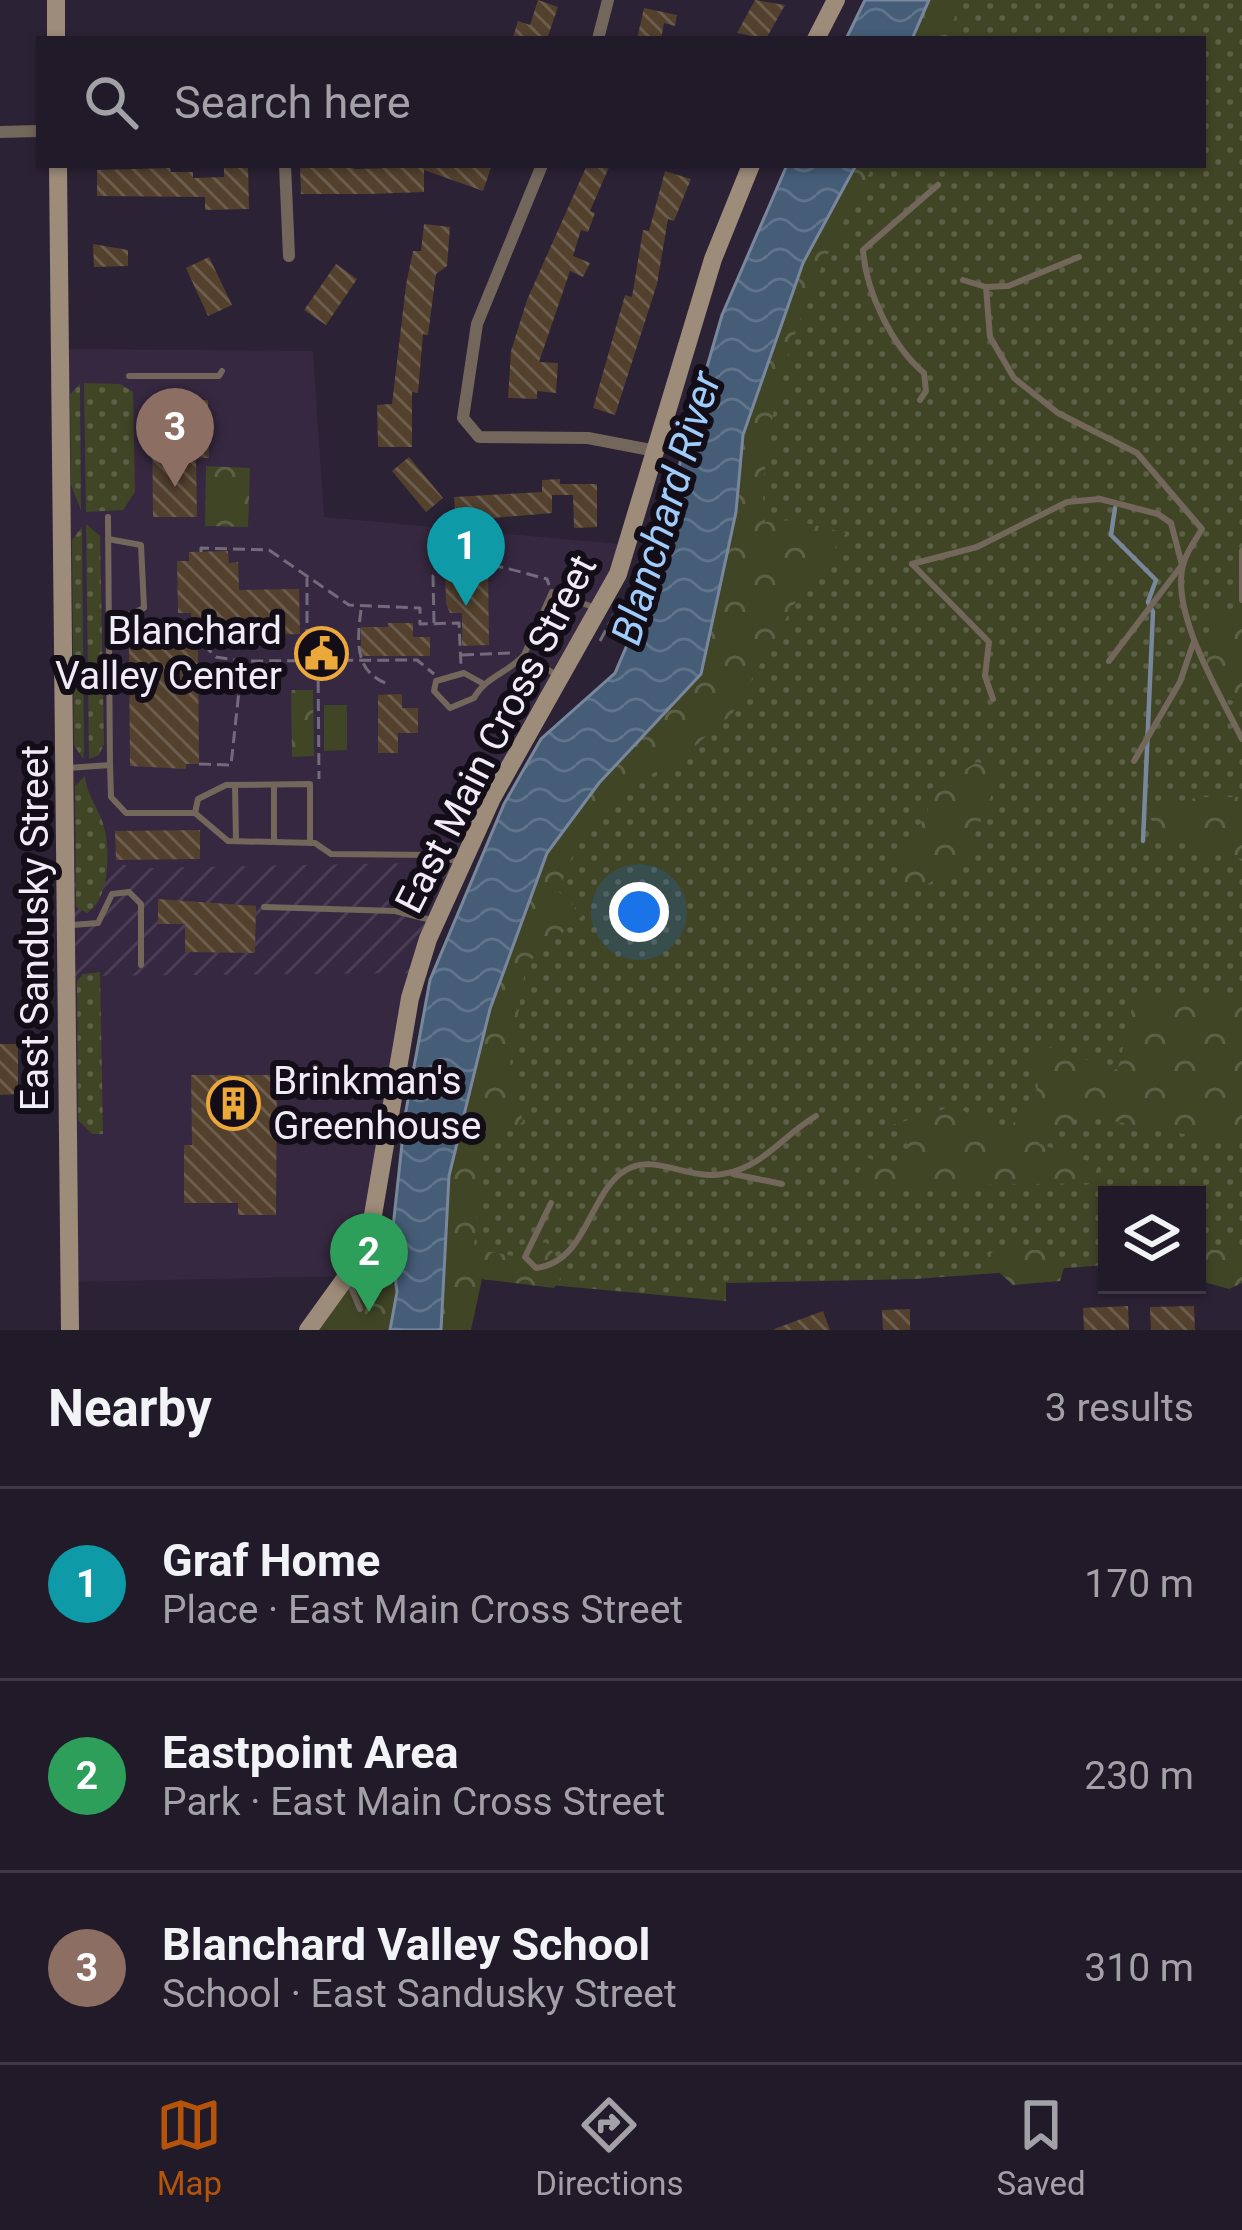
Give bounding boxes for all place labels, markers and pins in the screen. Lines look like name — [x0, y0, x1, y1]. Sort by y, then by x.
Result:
pin: 3 — [136, 388, 214, 487]
pin: 1 — [427, 507, 505, 606]
place label: Blanchard Valley Center — [55, 608, 282, 699]
public building icon: Blanchard Valley Center — [293, 625, 349, 681]
place label: Brinkman's Greenhouse — [273, 1058, 481, 1149]
building icon: Brinkman's Greenhouse — [206, 1075, 262, 1131]
pin: 2 — [330, 1213, 408, 1312]

